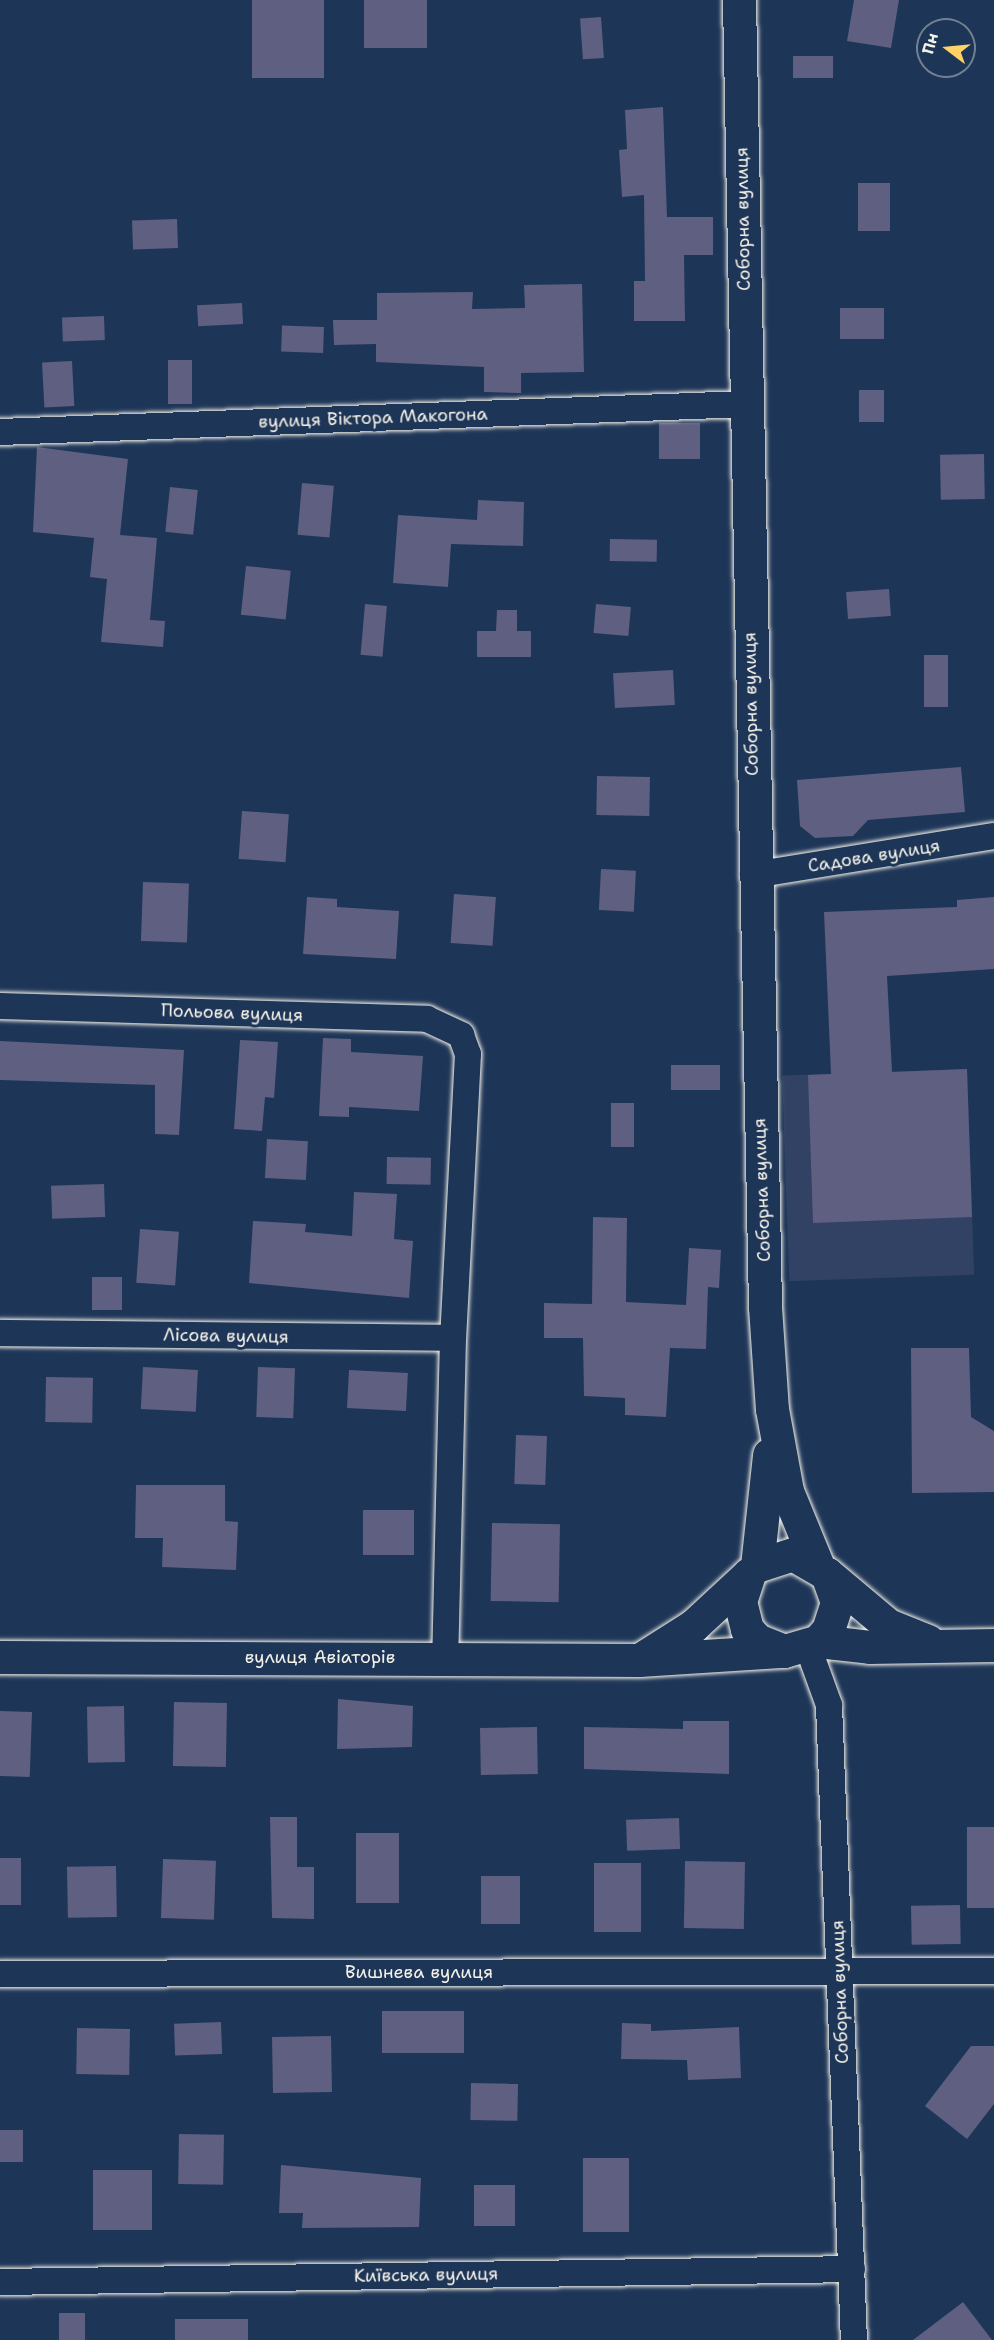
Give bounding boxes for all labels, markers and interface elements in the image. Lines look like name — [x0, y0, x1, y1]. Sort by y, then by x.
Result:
north arrow — [916, 18, 976, 78]
text: Пн — [917, 30, 943, 57]
street label: Соборна вулиця — [731, 147, 755, 291]
street label: вулиця Віктора Макогона — [258, 403, 488, 433]
street label: Соборна вулиця — [739, 632, 763, 776]
street label: Садова вулиця — [806, 835, 942, 877]
street label: Польова вулиця — [161, 1000, 303, 1026]
street label: Соборна вулиця — [749, 1118, 775, 1262]
street label: Лісова вулиця — [163, 1324, 289, 1348]
street label: вулиця Авіаторів — [245, 1646, 395, 1668]
street label: Соборна вулиця — [827, 1920, 853, 2064]
street label: Вишнева вулиця — [345, 1961, 493, 1983]
street label: Київська вулиця — [354, 2263, 498, 2287]

